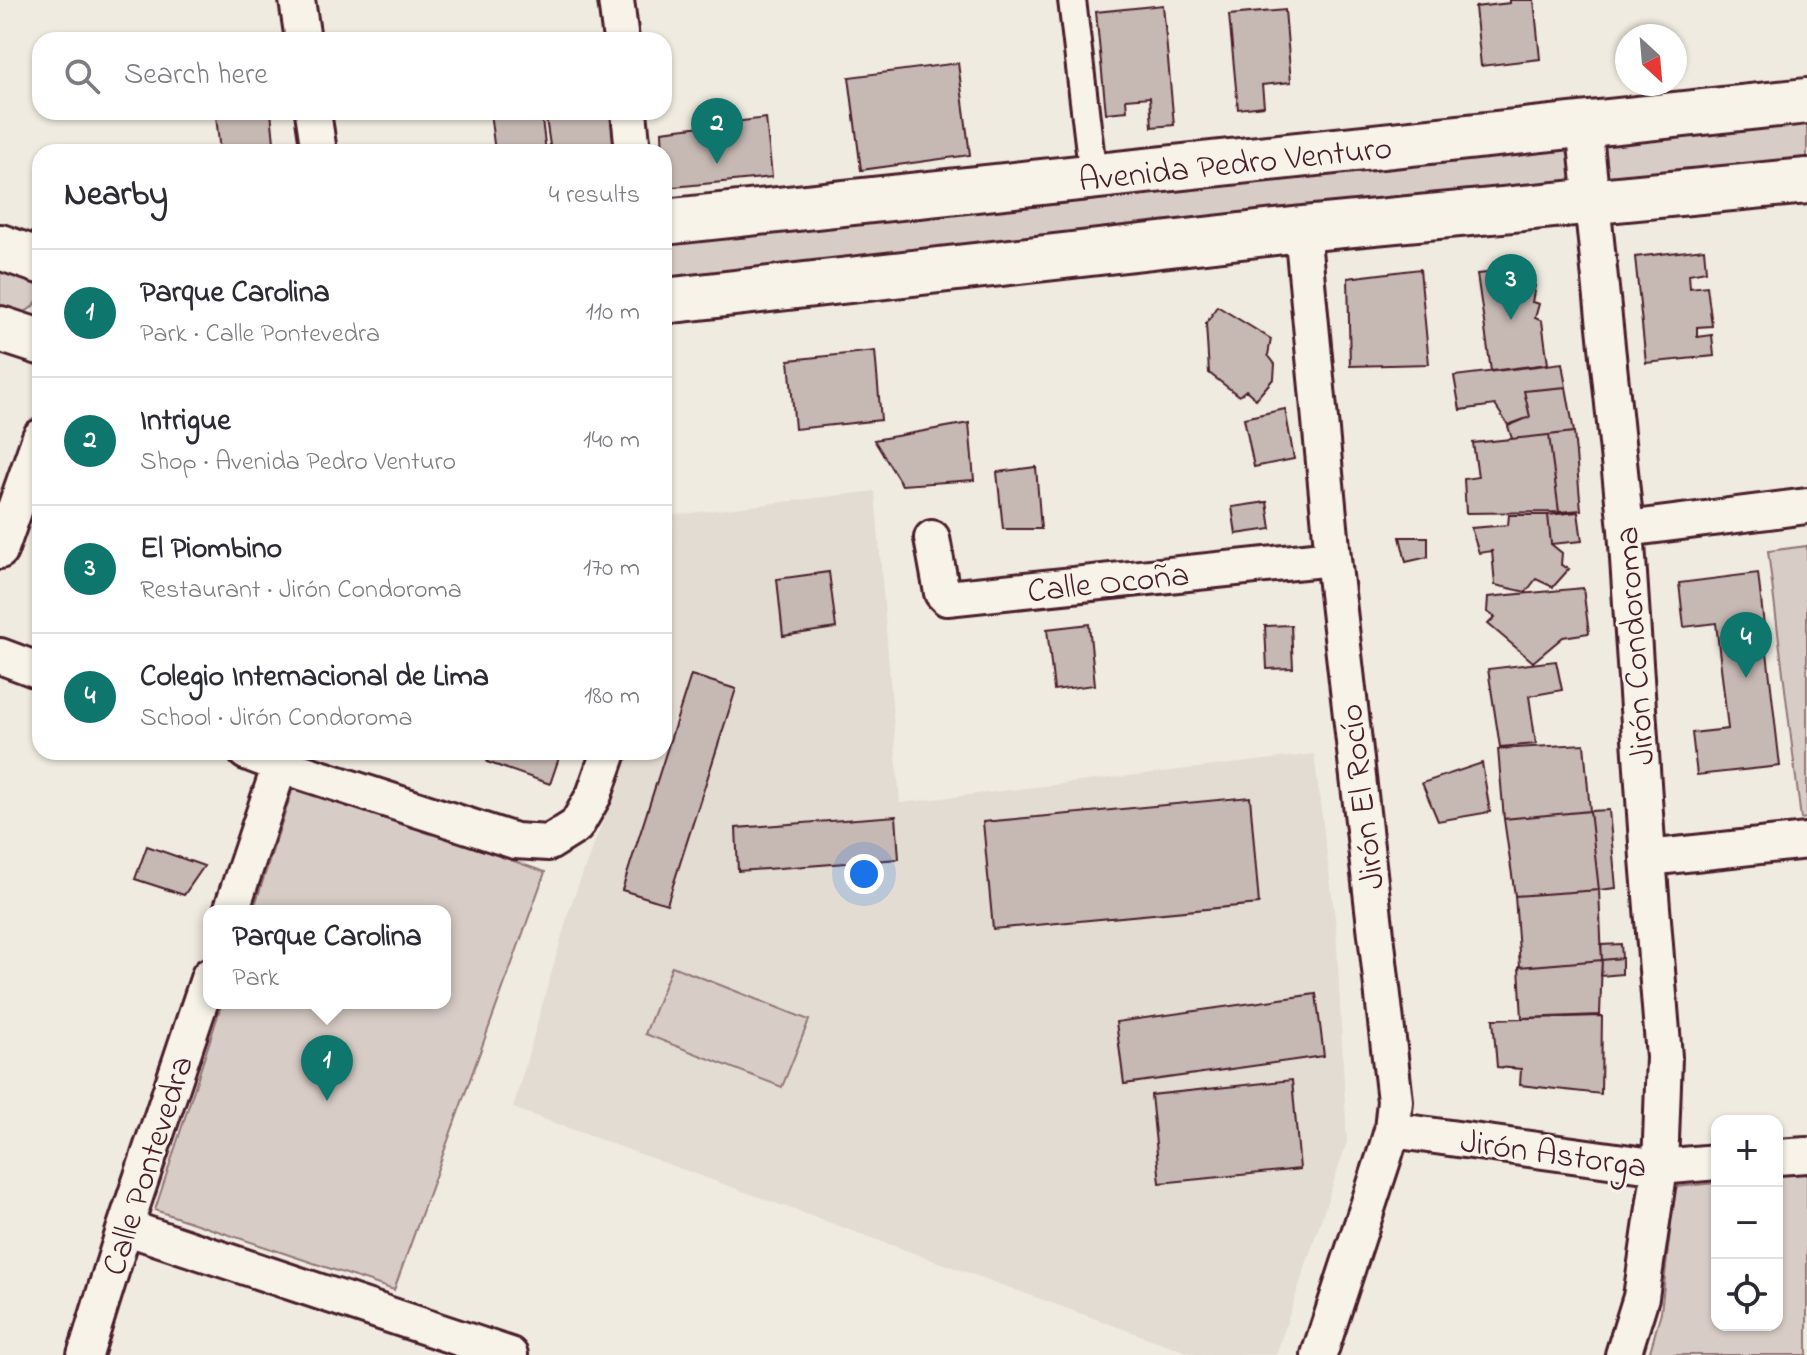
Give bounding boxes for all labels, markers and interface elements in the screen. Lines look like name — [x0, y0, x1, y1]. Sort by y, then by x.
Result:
north arrow — [1615, 24, 1687, 96]
search box — [32, 32, 672, 120]
icon: search — [60, 54, 104, 98]
text: Search here — [124, 54, 268, 98]
pin: 2 — [691, 98, 743, 164]
street label: Avenida Pedro Venturo — [1076, 125, 1395, 207]
text: Nearby — [64, 171, 168, 221]
text: 4 results — [549, 177, 640, 215]
pin: 3 — [1485, 254, 1537, 320]
text: Parque Carolina — [140, 272, 330, 316]
text: 1 — [86, 294, 94, 332]
text: 110 m — [586, 294, 640, 332]
text: Park · Calle Pontevedra — [140, 316, 380, 354]
text: Intrigue — [140, 400, 231, 444]
text: 2 — [84, 422, 96, 460]
text: 140 m — [583, 422, 640, 460]
text: Shop · Avenida Pedro Venturo — [140, 444, 456, 482]
street label: Jirón Condoroma — [1604, 525, 1670, 767]
text: El Piombino — [140, 528, 282, 572]
text: 3 — [85, 550, 95, 588]
text: 170 m — [583, 550, 640, 588]
street label: Calle Ocoña — [1025, 552, 1192, 618]
text: Restaurant · Jirón Condoroma — [140, 572, 462, 610]
pin: 4 — [1720, 612, 1772, 678]
text: Colegio Internacional de Lima — [140, 656, 489, 700]
text: 4 — [85, 678, 95, 716]
text: 180 m — [584, 678, 640, 716]
text: School · Jirón Condoroma — [140, 700, 413, 738]
street label: Jirón El Rocío — [1328, 701, 1400, 892]
your location — [844, 854, 884, 894]
popup — [203, 905, 451, 1009]
text: Parque Carolina — [232, 916, 422, 960]
text: Park — [232, 960, 279, 998]
pin: 1 — [301, 1035, 353, 1101]
street label: Calle Pontevedra — [91, 1050, 209, 1283]
map controls — [1711, 1115, 1783, 1331]
button: + — [1711, 1115, 1783, 1187]
street label: Jirón Astorga — [1457, 1118, 1650, 1194]
button: − — [1711, 1187, 1783, 1259]
button: locate — [1711, 1259, 1783, 1331]

